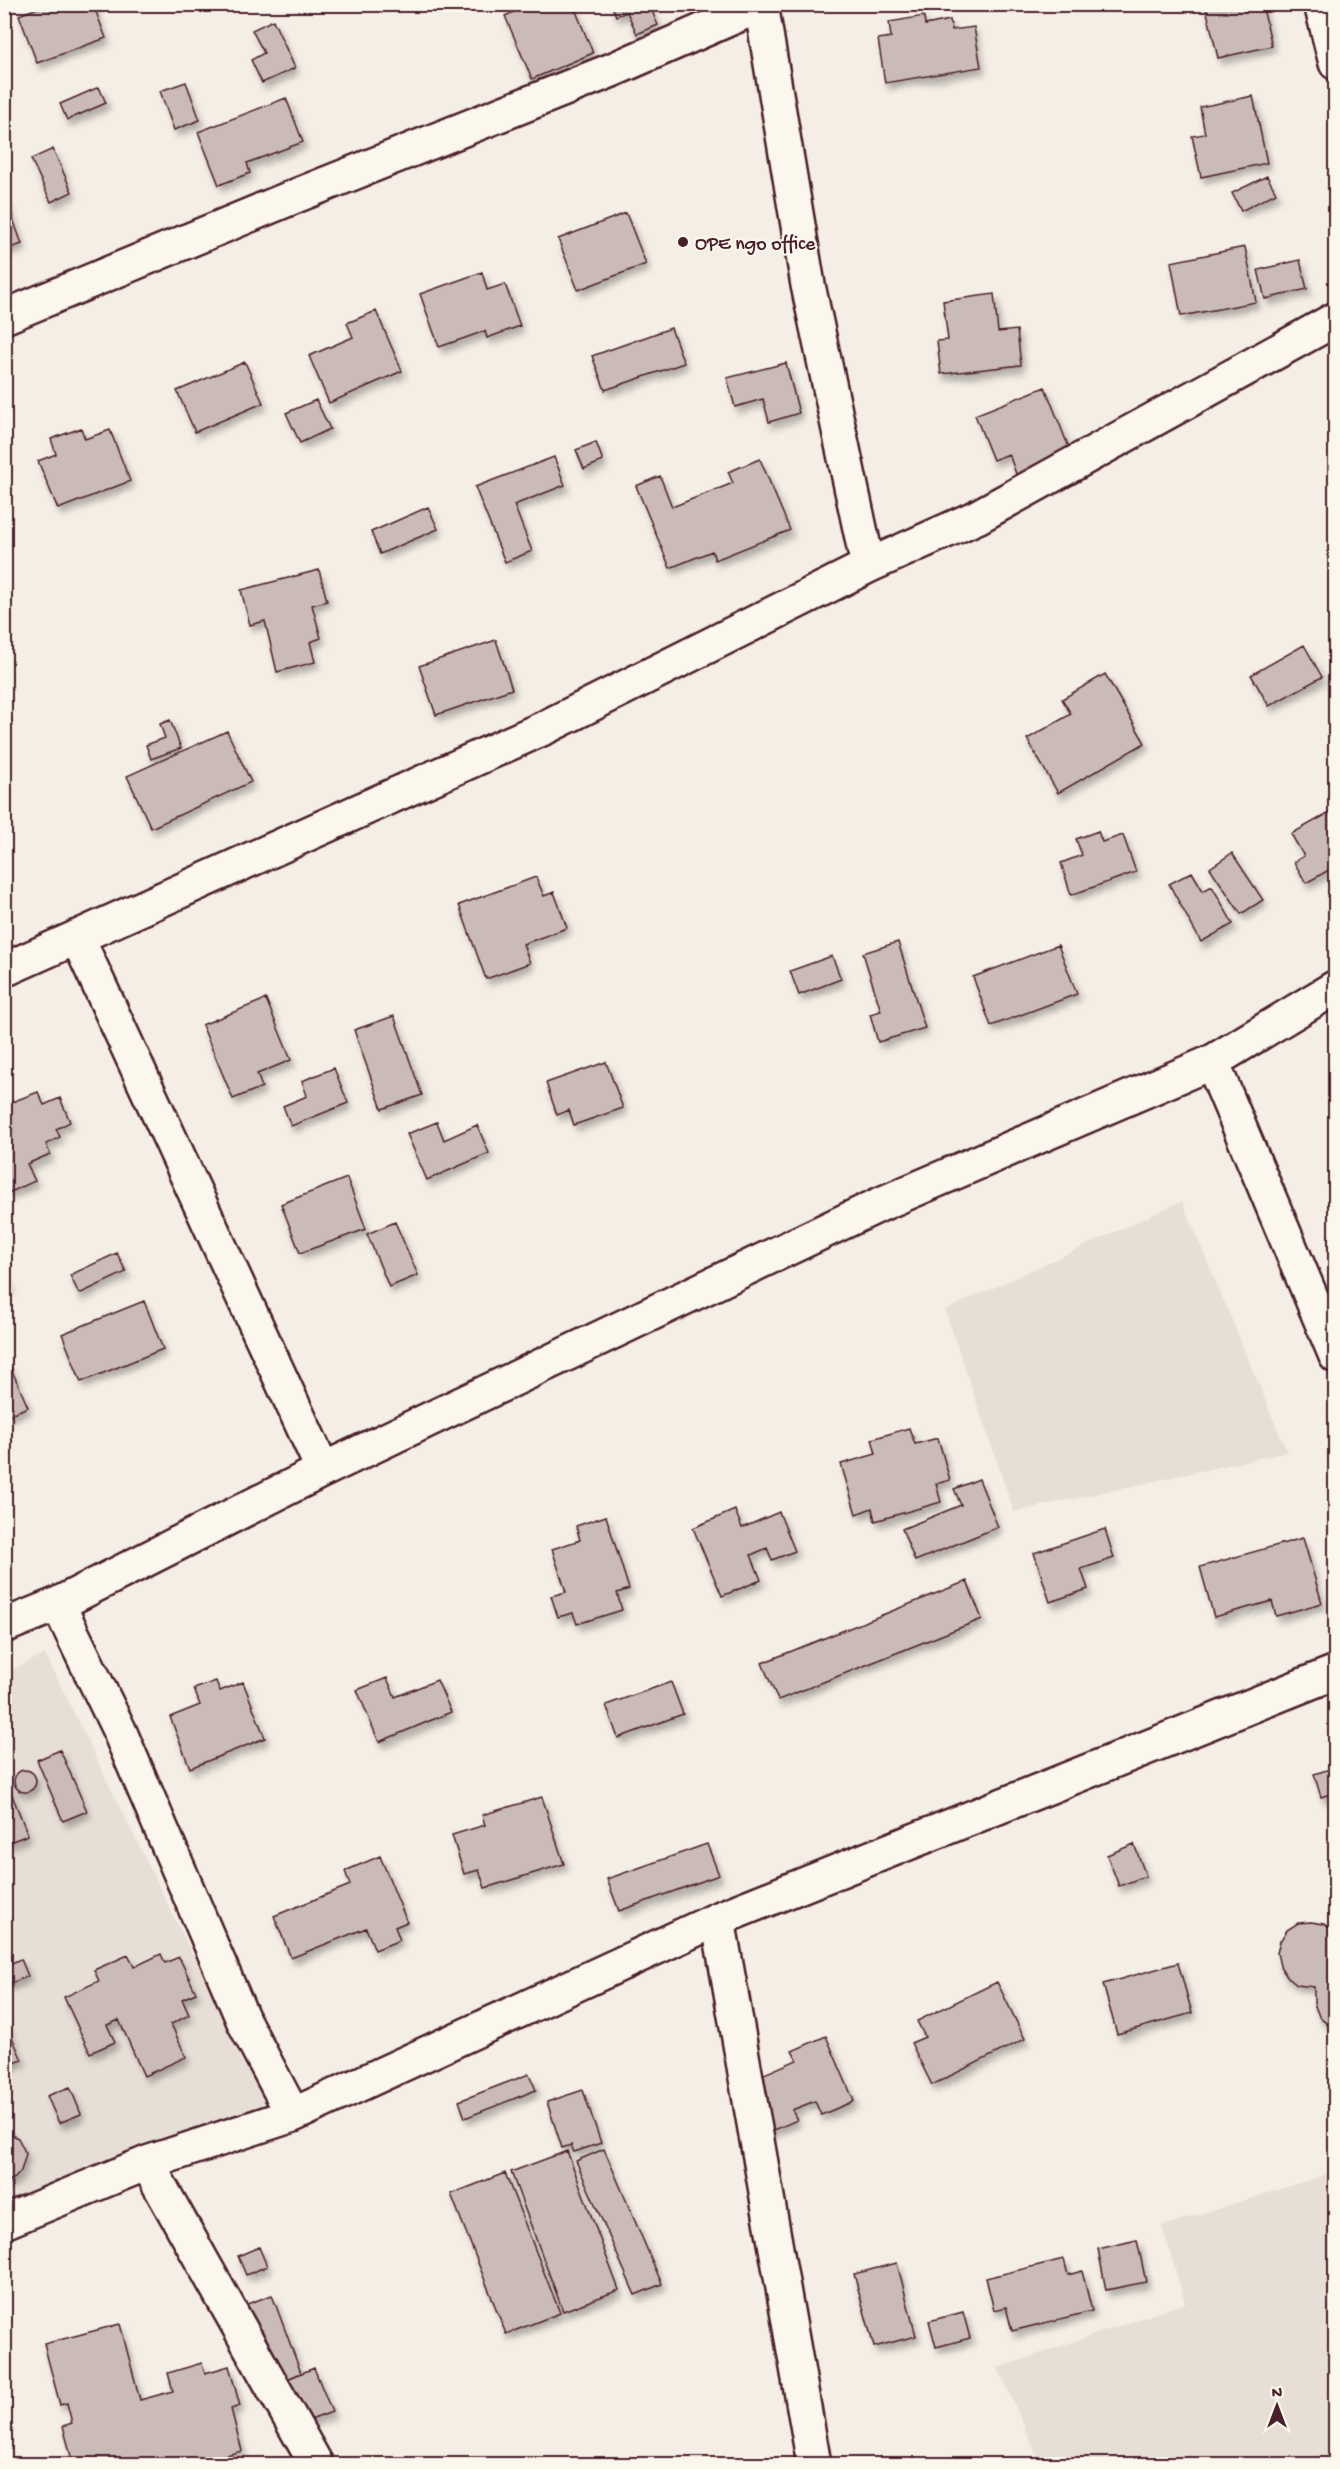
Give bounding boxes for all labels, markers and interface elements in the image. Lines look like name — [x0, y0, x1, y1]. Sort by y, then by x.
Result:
place label: OPE ngo office — [695, 234, 816, 257]
marker: OPE ngo office — [676, 235, 690, 249]
north arrow — [1247, 2376, 1307, 2436]
text: N — [1272, 2385, 1283, 2404]

